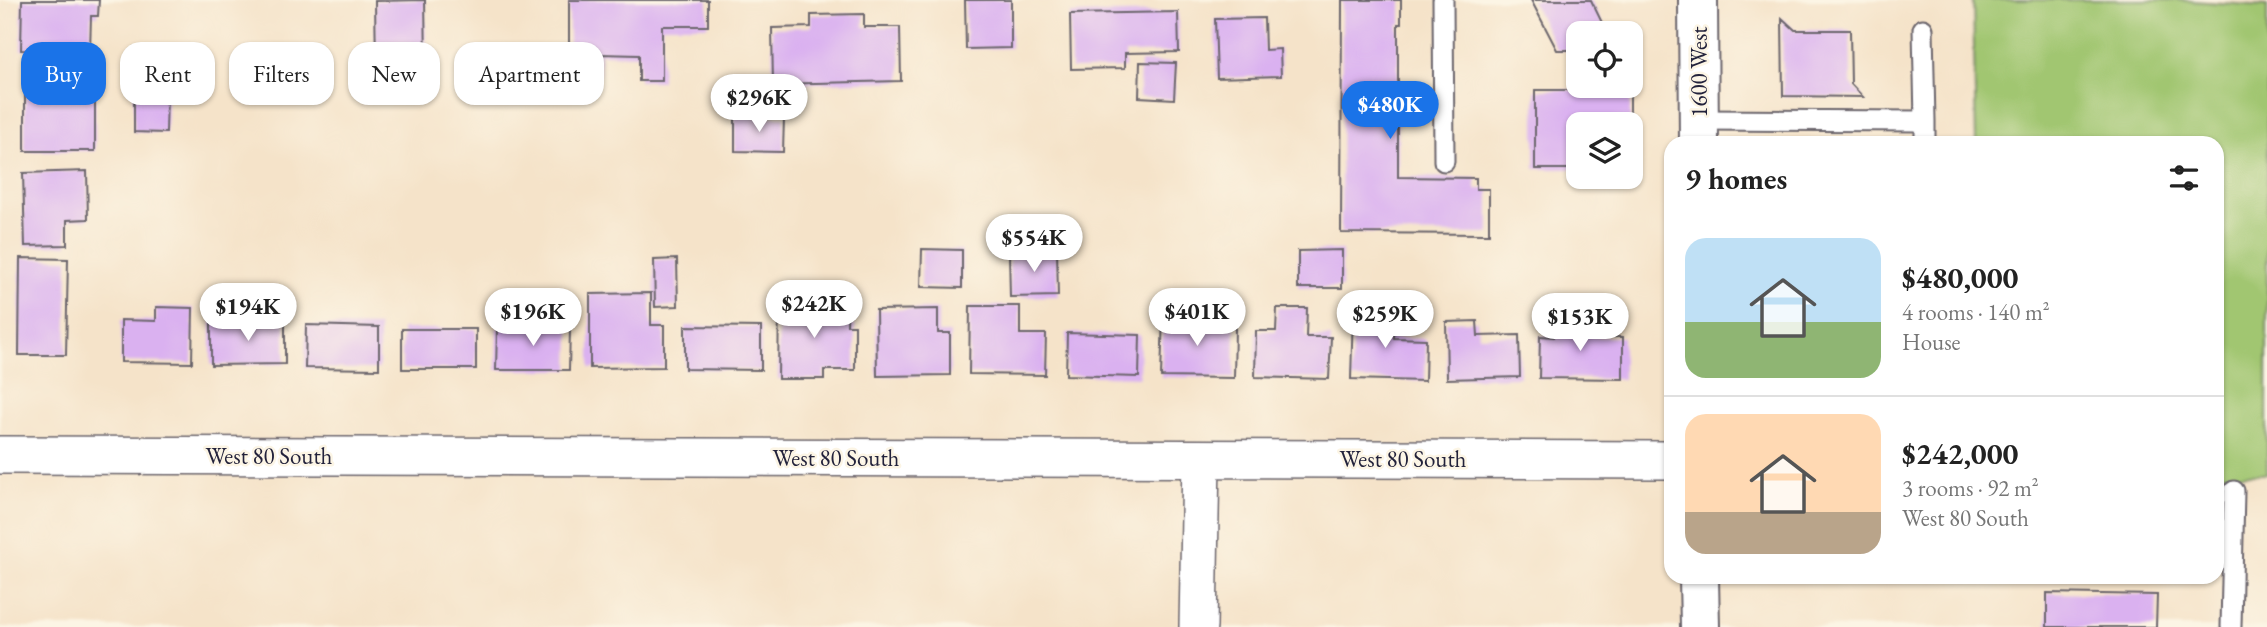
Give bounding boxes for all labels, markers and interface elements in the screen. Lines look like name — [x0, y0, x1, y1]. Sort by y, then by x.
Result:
map controls — [1566, 21, 1643, 189]
button: locate — [1566, 21, 1643, 98]
street label: 1600 West — [1684, 26, 1714, 118]
chip: Buy — [21, 42, 106, 105]
chip: Rent — [120, 42, 215, 105]
chip: Filters — [229, 42, 334, 105]
chip: New — [348, 42, 440, 105]
chip: Apartment — [454, 42, 604, 105]
pin: $296K — [710, 74, 808, 134]
text: $296K — [727, 82, 791, 112]
pin: $480K — [1341, 82, 1439, 141]
text: $480K — [1358, 89, 1422, 119]
button: layers — [1566, 112, 1643, 189]
text: 9 homes — [1685, 159, 1787, 198]
icon: filters — [2165, 159, 2203, 197]
pin: $554K — [985, 215, 1083, 274]
text: $554K — [1002, 222, 1066, 252]
text: $480,000 — [1902, 258, 2018, 297]
icon: home — [1741, 266, 1825, 350]
pin: $242K — [765, 280, 863, 340]
pin: $194K — [199, 284, 297, 343]
pin: $196K — [484, 288, 582, 348]
text: $242K — [782, 288, 846, 318]
pin: $401K — [1148, 288, 1246, 348]
pin: $259K — [1336, 290, 1434, 350]
text: $194K — [216, 291, 280, 321]
pin: $153K — [1531, 294, 1629, 353]
text: $196K — [501, 296, 565, 326]
text: $401K — [1165, 296, 1229, 326]
text: 4 rooms · 140 m² — [1902, 297, 2050, 327]
text: $259K — [1353, 298, 1417, 328]
text: $153K — [1548, 301, 1612, 331]
text: House — [1902, 327, 1961, 357]
text: $242,000 — [1902, 434, 2018, 473]
street label: West 80 South — [206, 441, 333, 471]
icon: home — [1741, 442, 1825, 526]
street label: West 80 South — [773, 443, 900, 473]
street label: West 80 South — [1340, 444, 1467, 474]
text: 3 rooms · 92 m² — [1902, 473, 2039, 503]
text: West 80 South — [1902, 503, 2029, 533]

